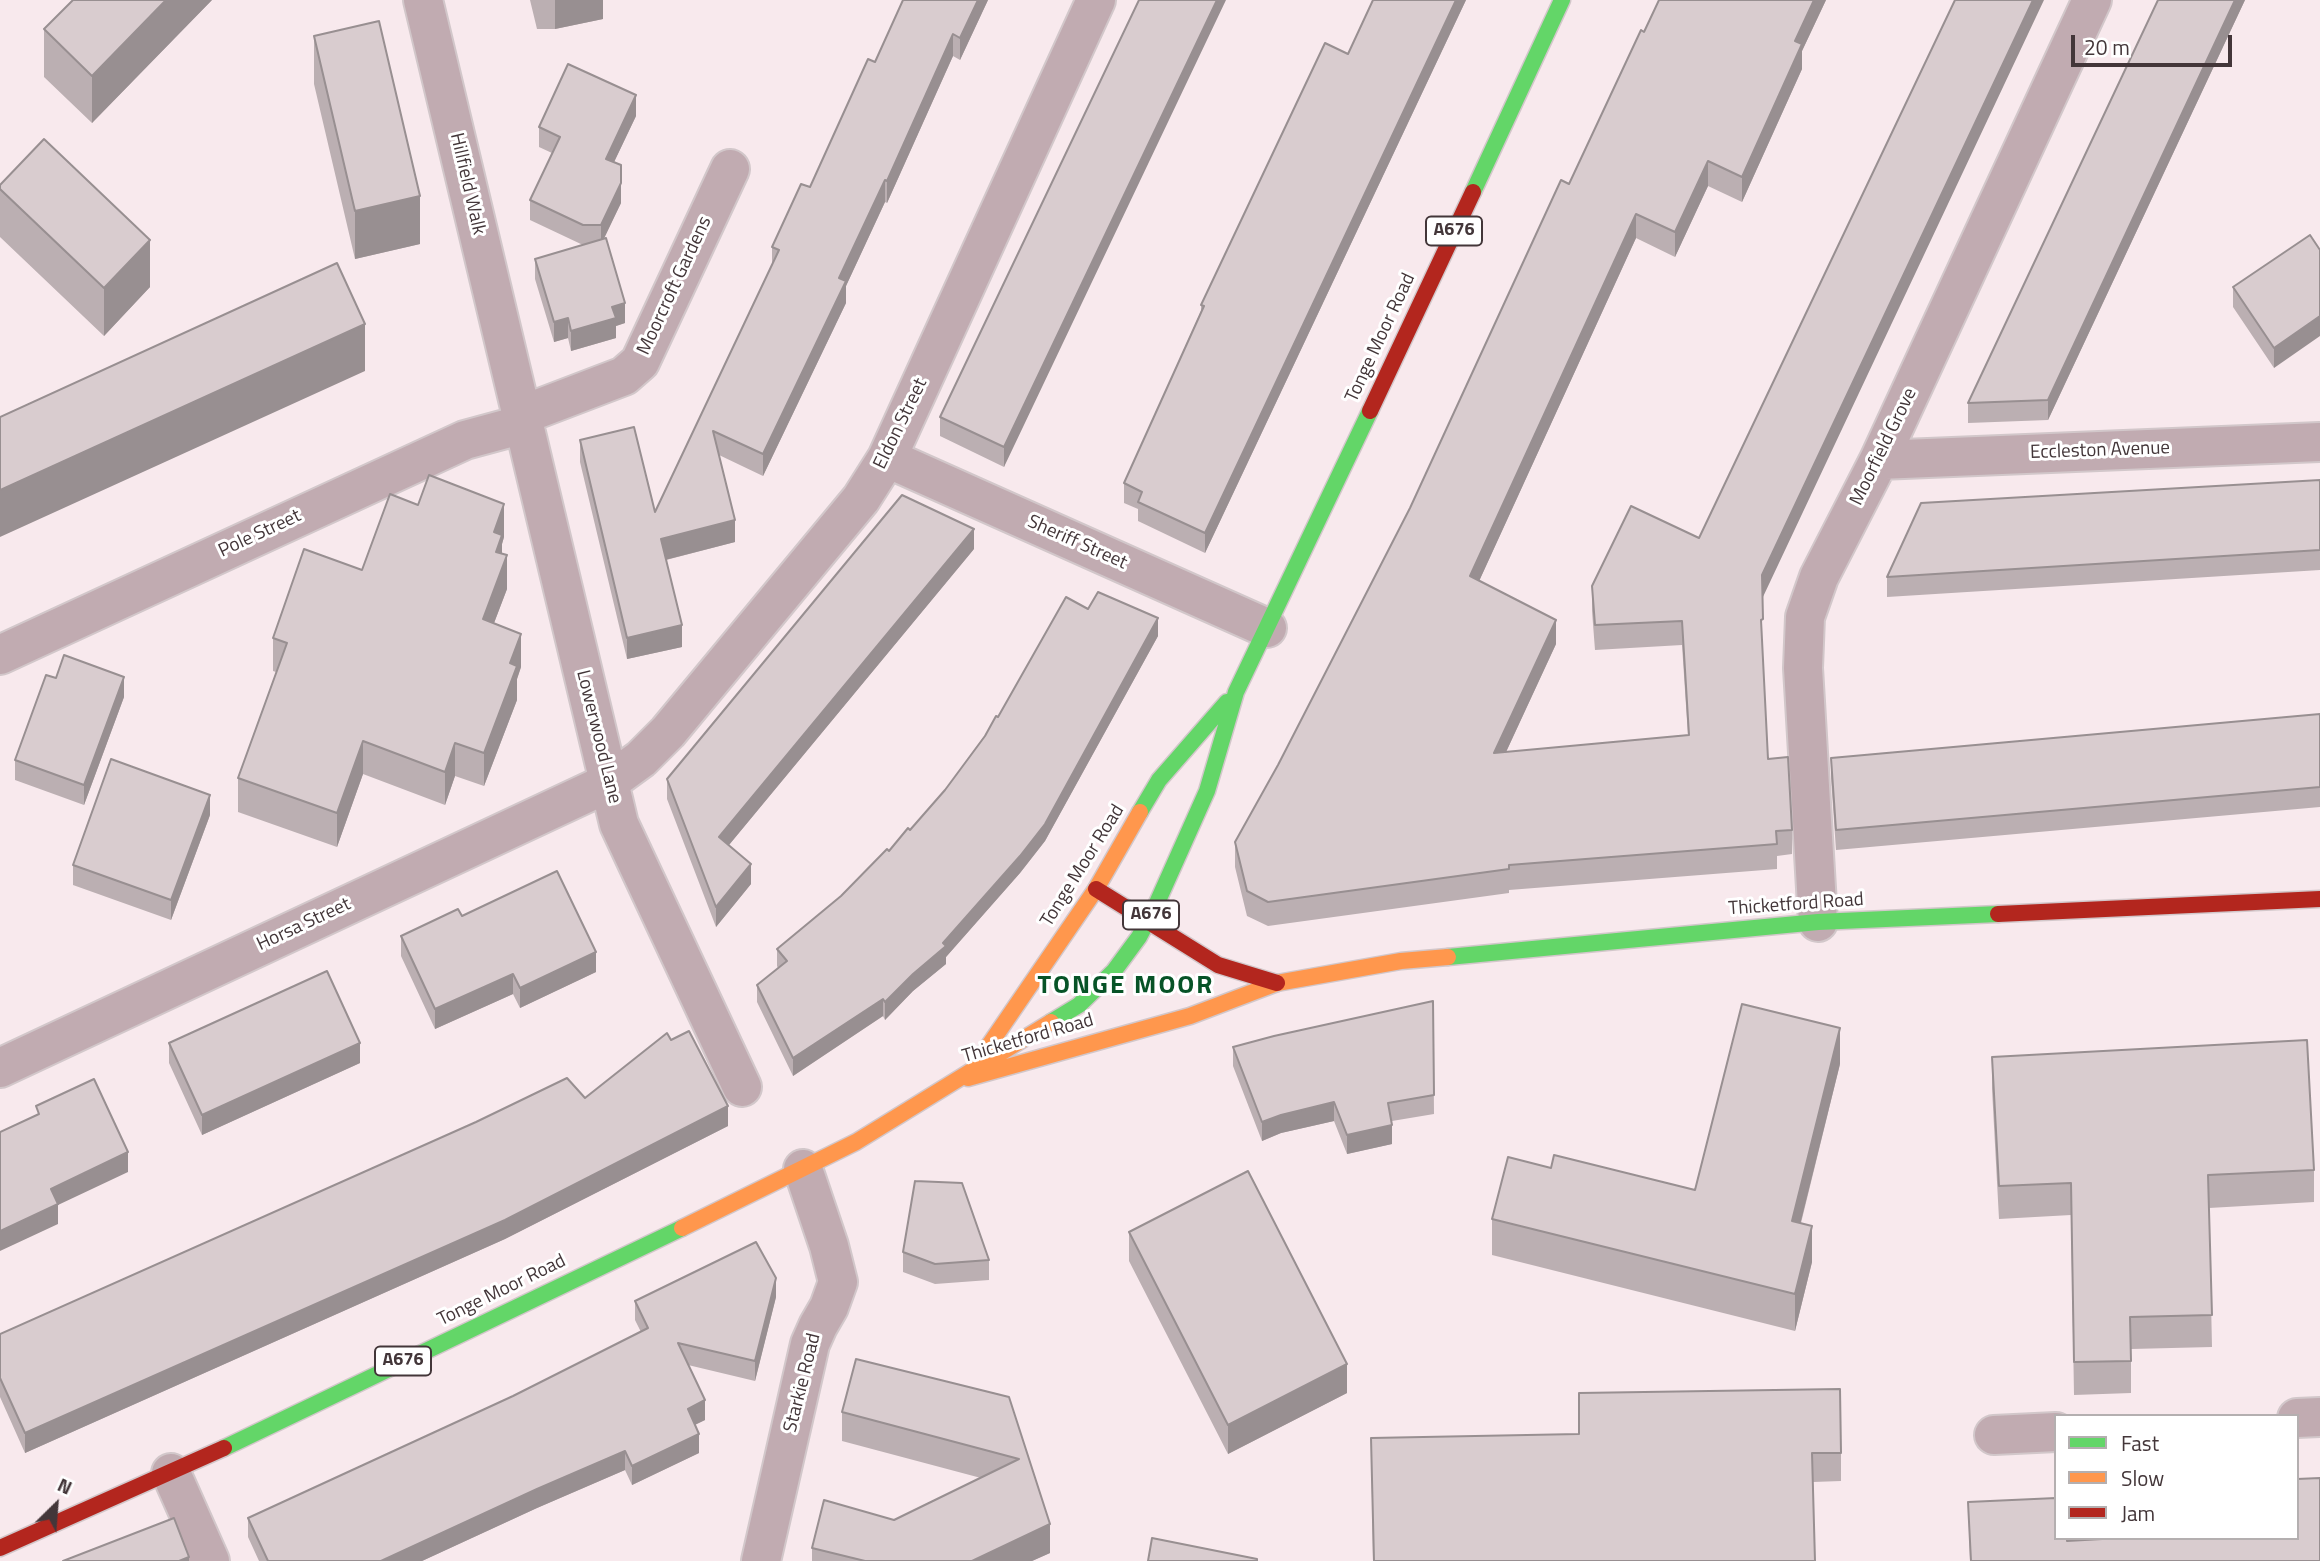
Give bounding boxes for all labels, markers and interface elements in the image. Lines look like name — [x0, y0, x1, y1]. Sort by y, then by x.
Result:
scale bar — [2075, 21, 2236, 65]
text: 20 m — [2084, 31, 2130, 63]
street label: Hillfield Walk — [444, 131, 490, 237]
street label: Moorcroft Gardens — [633, 213, 717, 359]
road number: A676 — [1426, 216, 1482, 246]
street label: Tonge Moor Road — [1341, 270, 1421, 406]
street label: Eldon Street — [869, 375, 933, 473]
street label: Moorfield Grove — [1846, 385, 1922, 509]
street label: Eccleston Avenue — [2030, 437, 2170, 465]
street label: Pole Street — [215, 505, 305, 563]
street label: Sheriff Street — [1024, 511, 1130, 575]
street label: Lowerwood Lane — [570, 668, 626, 806]
street label: Tonge Moor Road — [1036, 801, 1130, 931]
street label: Thicketford Road — [1728, 889, 1864, 921]
street label: Horsa Street — [253, 893, 355, 957]
road number: A676 — [1123, 900, 1179, 930]
district label: TONGE MOOR — [1039, 971, 1213, 1003]
street label: Thicketford Road — [960, 1009, 1096, 1069]
street label: Tonge Moor Road — [434, 1250, 570, 1332]
street label: Starkie Road — [780, 1331, 826, 1435]
road number: A676 — [375, 1346, 431, 1376]
legend — [2054, 1414, 2299, 1540]
text: Fast — [2121, 1427, 2159, 1459]
text: Slow — [2121, 1462, 2164, 1494]
north arrow — [21, 1470, 91, 1540]
text: N — [53, 1470, 77, 1501]
text: Jam — [2121, 1497, 2155, 1529]

